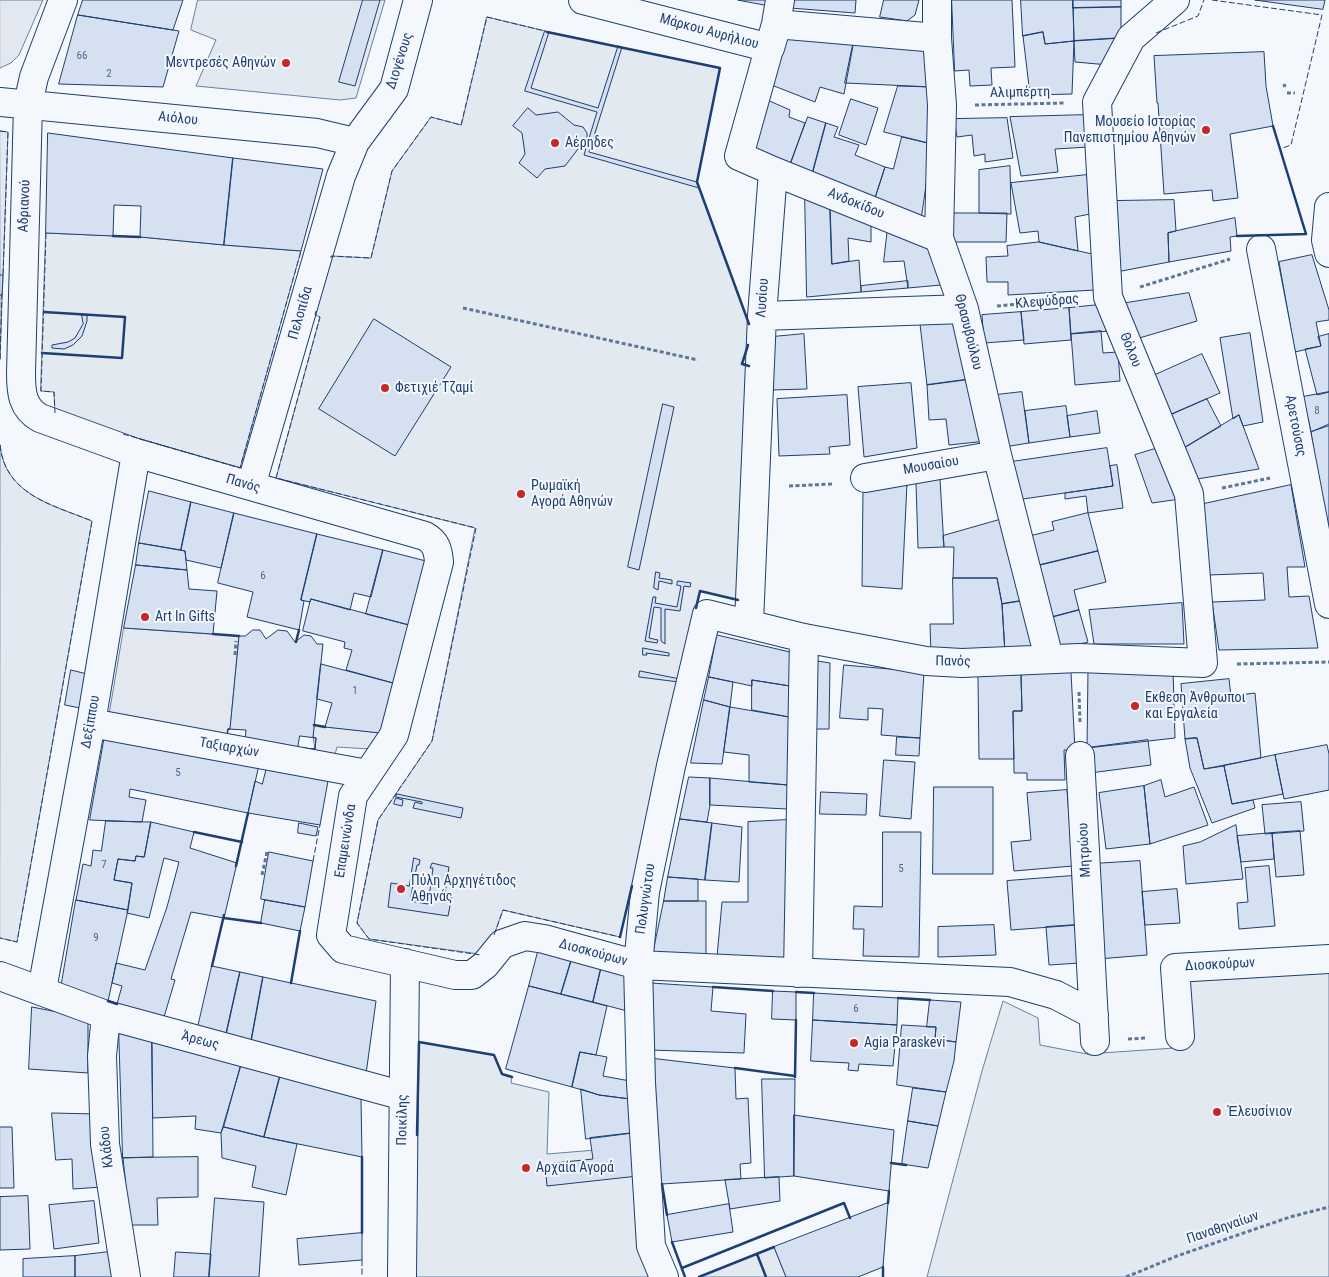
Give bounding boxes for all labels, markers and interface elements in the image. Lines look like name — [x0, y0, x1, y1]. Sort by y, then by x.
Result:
street label: Μάρκου Αυρήλιου — [658, 11, 760, 53]
street label: Διογένους — [383, 30, 417, 92]
house number: 66 — [77, 49, 87, 63]
place label: Μεντρεσές Αθηνών — [165, 55, 276, 71]
marker: Μεντρεσές Αθηνών — [280, 57, 292, 69]
house number: 2 — [106, 67, 112, 81]
street label: Αλιμπέρτη — [990, 84, 1050, 102]
street label: Αιόλου — [157, 109, 199, 129]
place label: Μουσείο Ιστορίας Πανεπιστημίου Αθηνών — [1064, 114, 1196, 146]
marker: Μουσείο Ιστορίας Πανεπιστημίου Αθηνών — [1200, 124, 1212, 136]
place label: Αέρηδες — [565, 135, 614, 151]
marker: Αέρηδες — [549, 137, 561, 149]
street label: Αδριανού — [16, 179, 34, 233]
street label: Ανδοκίδου — [825, 185, 887, 223]
street label: Λυσίου — [753, 278, 773, 318]
street label: Πελοπίδα — [285, 284, 317, 342]
street label: Κλεψύδρας — [1014, 291, 1080, 313]
street label: Θρασυβούλου — [950, 292, 986, 372]
street label: Θόλου — [1115, 330, 1145, 370]
place label: Φετιχιέ Τζαμί — [395, 380, 473, 396]
marker: Φετιχιέ Τζαμί — [379, 382, 391, 394]
street label: Αρετούσας — [1281, 394, 1309, 458]
house number: 8 — [1314, 404, 1320, 418]
street label: Μουσαίου — [902, 453, 960, 479]
street label: Πανός — [224, 471, 262, 497]
place label: Ρωμαϊκή Αγορά Αθηνών — [531, 478, 613, 511]
marker: Ρωμαϊκή Αγορά Αθηνών — [515, 488, 527, 500]
house number: 6 — [260, 569, 266, 583]
place label: Art In Gifts — [155, 609, 215, 625]
marker: Art In Gifts — [139, 611, 151, 623]
street label: Πανός — [935, 653, 971, 671]
house number: 1 — [352, 684, 358, 698]
place label: Εκθεση Άνθρωποι και Εργαλεία — [1145, 690, 1246, 722]
street label: Δεξίππου — [78, 694, 104, 750]
marker: Εκθεση Άνθρωποι και Εργαλεία — [1129, 700, 1141, 712]
street label: Ταξιαρχών — [198, 734, 260, 762]
house number: 5 — [175, 766, 181, 780]
street label: Επαμεινώνδα — [332, 803, 360, 879]
street label: Μητρώου — [1075, 822, 1095, 878]
house number: 7 — [101, 858, 107, 872]
street label: Πολυγνώτου — [633, 862, 659, 936]
house number: 5 — [898, 862, 904, 876]
place label: Πύλη Αρχηγέτιδος Αθηνάς — [411, 873, 516, 906]
marker: Πύλη Αρχηγέτιδος Αθηνάς — [395, 883, 407, 895]
house number: 9 — [93, 931, 99, 945]
street label: Διοσκούρων — [557, 936, 629, 970]
street label: Διοσκούρων — [1184, 955, 1256, 975]
house number: 6 — [853, 1002, 859, 1016]
street label: Άρεως — [179, 1028, 221, 1054]
place label: Agia Paraskevi — [864, 1035, 945, 1051]
marker: Agia Paraskevi — [848, 1037, 860, 1049]
street label: Ποικίλης — [394, 1094, 412, 1146]
place label: Ἐλευσίνιον — [1227, 1104, 1292, 1120]
marker: Ἐλευσίνιον — [1211, 1106, 1223, 1118]
street label: Κλάδου — [96, 1125, 118, 1169]
place label: Αρχαία Αγορά — [536, 1160, 614, 1176]
marker: Αρχαία Αγορά — [520, 1162, 532, 1174]
street label: Παναθηναίων — [1185, 1208, 1261, 1248]

